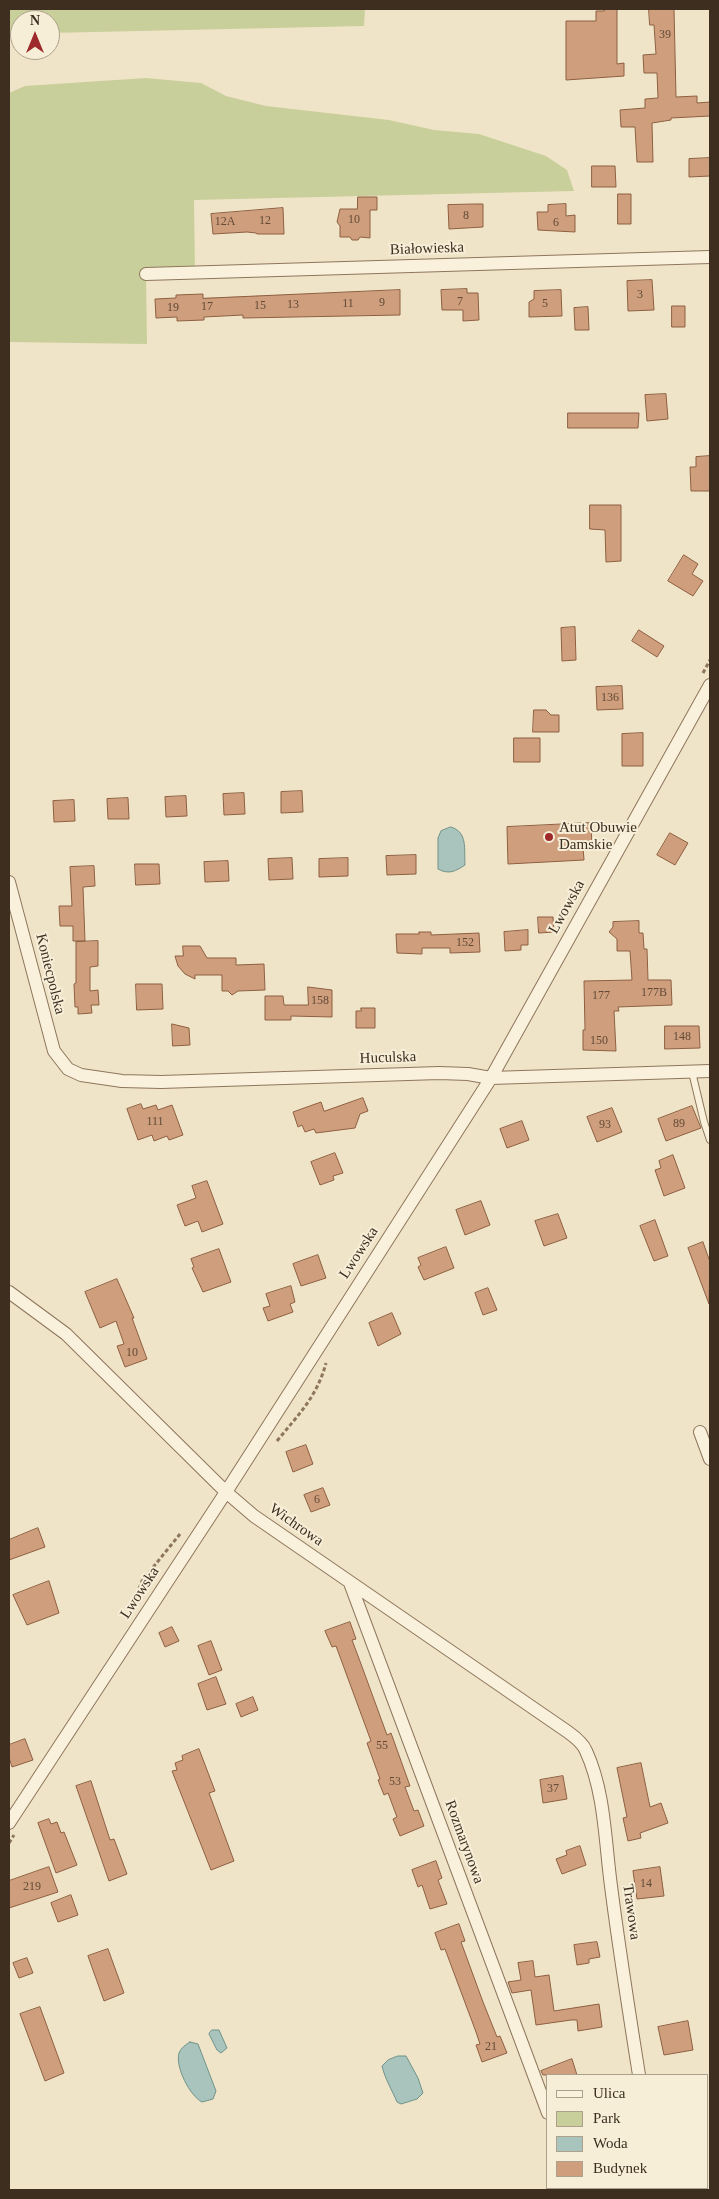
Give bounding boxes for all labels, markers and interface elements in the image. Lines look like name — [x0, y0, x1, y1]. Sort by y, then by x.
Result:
north arrow — [10, 10, 60, 60]
text: N — [30, 13, 40, 28]
house number: 39 — [659, 28, 671, 42]
house number: 8 — [463, 209, 469, 223]
house number: 10 — [348, 213, 360, 227]
house number: 12 — [259, 214, 271, 228]
house number: 12A — [215, 215, 235, 229]
house number: 6 — [553, 216, 559, 230]
street label: Białowieska — [390, 239, 464, 259]
house number: 3 — [637, 288, 643, 302]
house number: 7 — [457, 295, 463, 309]
house number: 9 — [379, 296, 385, 310]
house number: 11 — [342, 297, 354, 311]
house number: 5 — [542, 297, 548, 311]
house number: 13 — [287, 298, 299, 312]
house number: 15 — [254, 299, 266, 313]
house number: 17 — [201, 300, 213, 314]
house number: 19 — [167, 301, 179, 315]
house number: 136 — [601, 691, 619, 705]
place label: Atut Obuwie Damskie — [559, 819, 637, 854]
marker: Atut Obuwie Damskie — [543, 831, 555, 843]
street label: Lwowska — [545, 877, 589, 937]
street label: Koniecpolska — [31, 932, 69, 1016]
house number: 152 — [456, 936, 474, 950]
house number: 177B — [641, 986, 667, 1000]
house number: 177 — [592, 989, 610, 1003]
house number: 158 — [311, 994, 329, 1008]
house number: 148 — [673, 1030, 691, 1044]
house number: 150 — [590, 1034, 608, 1048]
street label: Huculska — [359, 1048, 417, 1068]
house number: 111 — [146, 1115, 164, 1129]
house number: 89 — [673, 1117, 685, 1131]
house number: 93 — [599, 1118, 611, 1132]
street label: Lwowska — [336, 1224, 382, 1282]
house number: 10 — [126, 1346, 138, 1360]
house number: 6 — [314, 1493, 320, 1507]
street label: Wichrowa — [265, 1500, 327, 1550]
street label: Lwowska — [117, 1564, 163, 1622]
house number: 55 — [376, 1739, 388, 1753]
house number: 53 — [389, 1775, 401, 1789]
house number: 37 — [547, 1782, 559, 1796]
street label: Rozmarynowa — [441, 1798, 487, 1886]
house number: 14 — [640, 1877, 652, 1891]
house number: 219 — [23, 1880, 41, 1894]
street label: Trawowa — [618, 1883, 644, 1941]
house number: 21 — [485, 2040, 497, 2054]
legend — [546, 2074, 709, 2189]
text: Ulica — [593, 2085, 625, 2101]
text: Park — [593, 2110, 621, 2126]
text: Woda — [593, 2135, 628, 2151]
text: Budynek — [593, 2160, 647, 2176]

